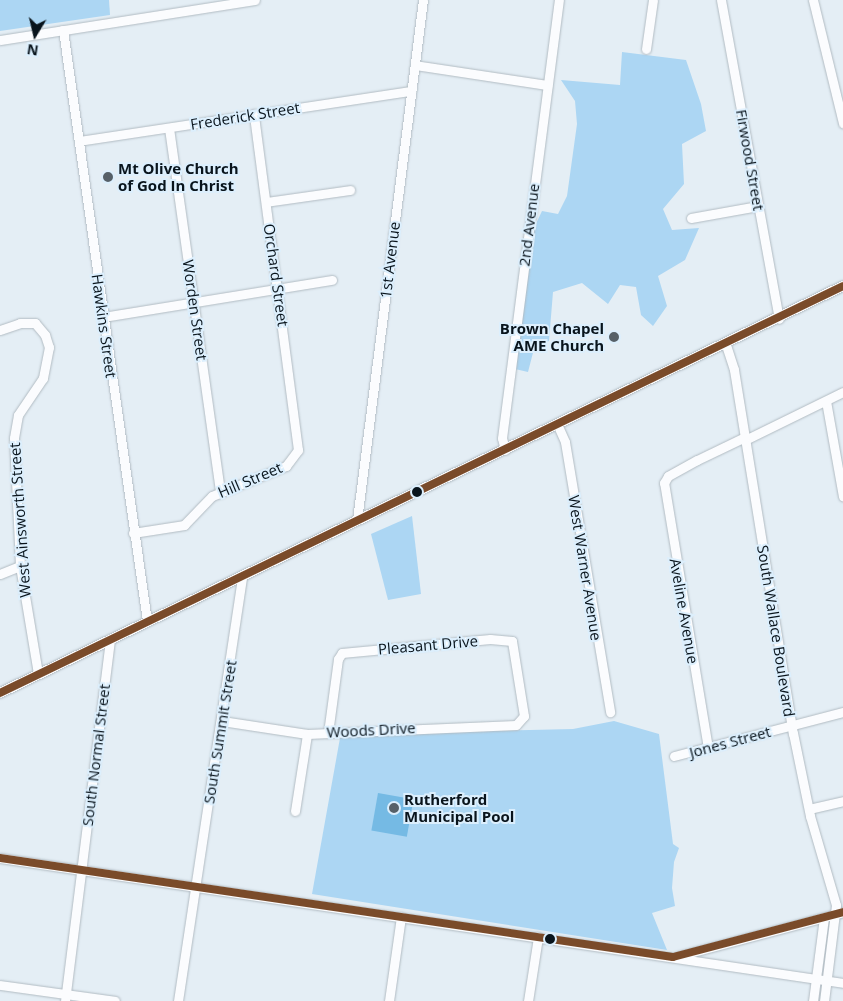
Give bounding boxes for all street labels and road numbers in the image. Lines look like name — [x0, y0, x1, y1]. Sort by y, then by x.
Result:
street label: Frederick Street — [189, 98, 301, 134]
street label: Firwood Street — [732, 108, 768, 212]
street label: 2nd Avenue — [515, 183, 543, 267]
street label: 1st Avenue — [376, 221, 404, 299]
street label: Orchard Street — [260, 222, 292, 328]
street label: Worden Street — [179, 258, 211, 362]
street label: Hawkins Street — [88, 273, 120, 379]
street label: West Ainsworth Street — [6, 442, 34, 598]
street label: Hill Street — [215, 458, 285, 502]
street label: West Warner Avenue — [565, 494, 605, 642]
street label: South Wallace Boulevard — [754, 544, 798, 718]
street label: Aveline Avenue — [666, 557, 702, 665]
street label: Pleasant Drive — [377, 632, 479, 658]
street label: South Summit Street — [200, 659, 240, 805]
street label: South Normal Street — [78, 683, 114, 827]
street label: Woods Drive — [326, 719, 416, 741]
street label: Jones Street — [687, 722, 773, 762]

